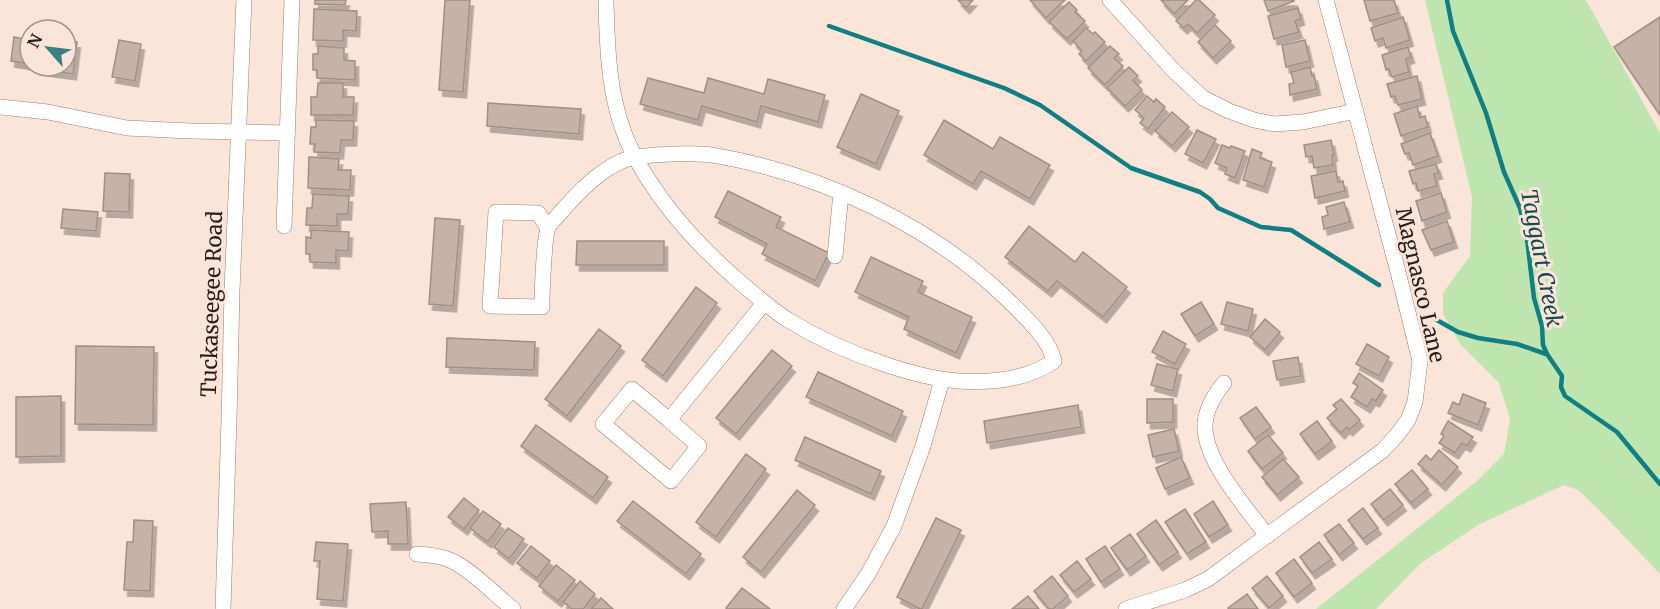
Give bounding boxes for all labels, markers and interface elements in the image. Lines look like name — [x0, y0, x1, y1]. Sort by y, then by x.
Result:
north arrow — [18, 18, 78, 78]
text: N — [23, 30, 47, 51]
water label: Taggart Creek — [1515, 187, 1569, 329]
street label: Magnasco Lane — [1390, 205, 1451, 365]
street label: Tuckaseegee Road — [195, 210, 228, 397]

